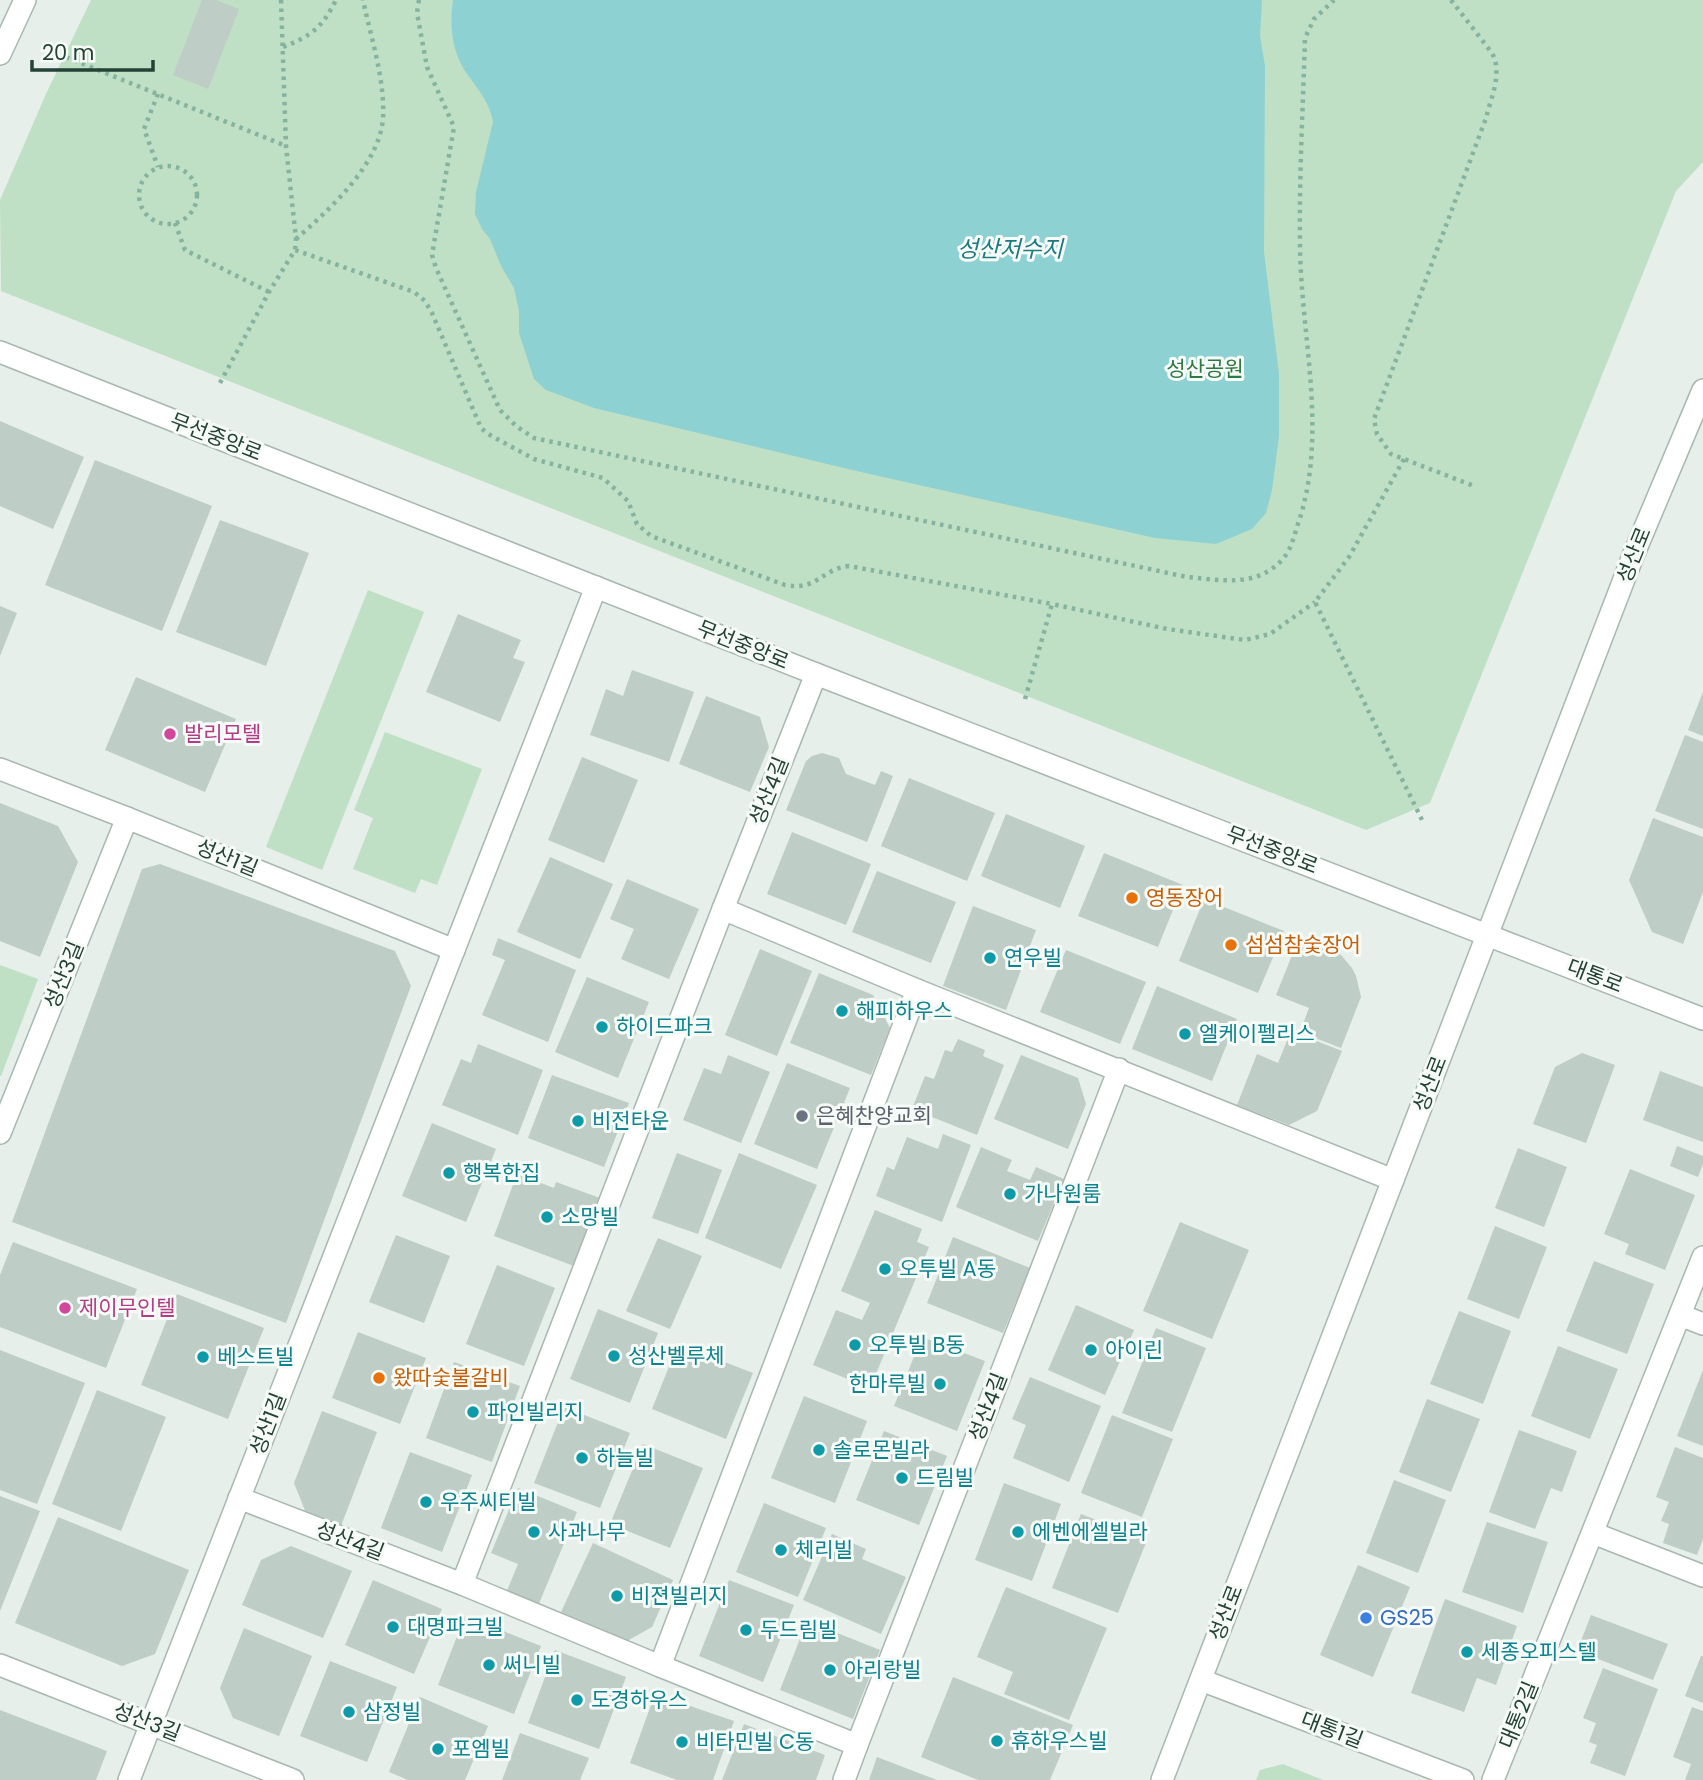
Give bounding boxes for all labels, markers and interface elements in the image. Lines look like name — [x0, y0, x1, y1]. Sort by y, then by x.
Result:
scale bar — [32, 28, 152, 72]
text: 20 m — [42, 38, 95, 67]
water label: 성산저수지 — [957, 233, 1065, 265]
park label: 성산공원 — [1166, 354, 1244, 383]
street label: 무선중앙로 — [166, 406, 266, 467]
street label: 성산로 — [1609, 523, 1658, 587]
street label: 무선중앙로 — [693, 613, 793, 676]
place label: 발리모텔 — [184, 719, 261, 748]
marker: 발리모텔 — [162, 726, 178, 742]
street label: 성산4길 — [742, 752, 795, 829]
street label: 무선중앙로 — [1222, 819, 1322, 880]
street label: 성산1길 — [192, 832, 263, 883]
place label: 영동장어 — [1146, 883, 1223, 912]
marker: 영동장어 — [1124, 890, 1140, 906]
place label: 섬섬참숯장어 — [1245, 930, 1361, 959]
street label: 성산3길 — [37, 937, 90, 1013]
marker: 섬섬참숯장어 — [1223, 937, 1239, 953]
place label: 연우빌 — [1004, 943, 1062, 972]
marker: 연우빌 — [982, 950, 998, 966]
street label: 대통로 — [1563, 952, 1627, 999]
place label: 해피하우스 — [856, 996, 953, 1025]
marker: 해피하우스 — [834, 1003, 850, 1019]
place label: 하이드파크 — [616, 1012, 713, 1041]
marker: 하이드파크 — [594, 1019, 610, 1035]
place label: 엘케이펠리스 — [1199, 1019, 1315, 1048]
marker: 엘케이펠리스 — [1177, 1026, 1193, 1042]
street label: 성산로 — [1406, 1052, 1453, 1116]
place label: 은혜찬양교회 — [816, 1101, 932, 1130]
place label: 비전타운 — [592, 1106, 669, 1135]
marker: 은혜찬양교회 — [794, 1108, 810, 1124]
marker: 비전타운 — [570, 1113, 586, 1129]
place label: 행복한집 — [463, 1158, 540, 1187]
marker: 행복한집 — [441, 1165, 457, 1181]
place label: 가나원룸 — [1024, 1179, 1101, 1208]
marker: 가나원룸 — [1002, 1186, 1018, 1202]
place label: 소망빌 — [561, 1202, 619, 1231]
marker: 소망빌 — [539, 1209, 555, 1225]
place label: 오투빌 A동 — [899, 1254, 996, 1283]
marker: 오투빌 A동 — [877, 1261, 893, 1277]
place label: 제이무인텔 — [79, 1293, 176, 1322]
marker: 제이무인텔 — [57, 1300, 73, 1316]
place label: 오투빌 B동 — [869, 1330, 965, 1359]
place label: 아이린 — [1105, 1335, 1163, 1364]
marker: 오투빌 B동 — [847, 1337, 863, 1353]
place label: 성산벨루체 — [628, 1341, 725, 1370]
place label: 베스트빌 — [217, 1342, 294, 1371]
marker: 아이린 — [1083, 1342, 1099, 1358]
marker: 성산벨루체 — [606, 1348, 622, 1364]
marker: 베스트빌 — [195, 1349, 211, 1365]
place label: 왔따숯불갈비 — [393, 1363, 509, 1392]
street label: 성산4길 — [961, 1368, 1014, 1445]
place label: 한마루빌 — [849, 1369, 926, 1398]
marker: 왔따숯불갈비 — [371, 1370, 387, 1386]
marker: 한마루빌 — [932, 1376, 948, 1392]
street label: 성산1길 — [242, 1388, 293, 1459]
place label: 파인빌리지 — [487, 1397, 584, 1426]
marker: 파인빌리지 — [465, 1404, 481, 1420]
place label: 솔로몬빌라 — [833, 1435, 930, 1464]
marker: 솔로몬빌라 — [811, 1442, 827, 1458]
place label: 하늘빌 — [596, 1443, 654, 1472]
marker: 하늘빌 — [574, 1450, 590, 1466]
place label: 드림빌 — [916, 1463, 974, 1492]
marker: 드림빌 — [894, 1470, 910, 1486]
place label: 우주씨티빌 — [440, 1487, 537, 1516]
marker: 우주씨티빌 — [418, 1494, 434, 1510]
street label: 성산4길 — [312, 1514, 389, 1567]
place label: 사과나무 — [548, 1517, 625, 1546]
place label: 에벤에셀빌라 — [1032, 1517, 1148, 1546]
marker: 사과나무 — [526, 1524, 542, 1540]
marker: 에벤에셀빌라 — [1010, 1524, 1026, 1540]
place label: 체리빌 — [795, 1535, 853, 1564]
marker: 체리빌 — [773, 1542, 789, 1558]
place label: 비젼빌리지 — [631, 1581, 728, 1610]
street label: 성산로 — [1202, 1581, 1249, 1645]
marker: 비젼빌리지 — [609, 1588, 625, 1604]
place label: GS25 — [1380, 1603, 1434, 1632]
marker: GS25 — [1358, 1610, 1374, 1626]
place label: 대명파크빌 — [407, 1612, 504, 1641]
place label: 두드림빌 — [760, 1615, 837, 1644]
marker: 대명파크빌 — [385, 1619, 401, 1635]
marker: 두드림빌 — [738, 1622, 754, 1638]
place label: 세종오피스텔 — [1481, 1637, 1597, 1666]
marker: 세종오피스텔 — [1459, 1644, 1475, 1660]
place label: 써니빌 — [503, 1650, 561, 1679]
place label: 아리랑빌 — [844, 1655, 921, 1684]
marker: 써니빌 — [481, 1657, 497, 1673]
marker: 아리랑빌 — [822, 1662, 838, 1678]
street label: 대통2길 — [1492, 1677, 1545, 1753]
place label: 도경하우스 — [591, 1685, 688, 1714]
marker: 도경하우스 — [569, 1692, 585, 1708]
street label: 성산3길 — [109, 1695, 185, 1748]
place label: 삼정빌 — [363, 1697, 421, 1726]
marker: 삼정빌 — [341, 1704, 357, 1720]
street label: 대통1길 — [1297, 1704, 1368, 1755]
place label: 휴하우스빌 — [1011, 1726, 1108, 1755]
place label: 비타민빌 C동 — [696, 1727, 814, 1756]
marker: 휴하우스빌 — [989, 1733, 1005, 1749]
place label: 포엠빌 — [452, 1734, 510, 1763]
marker: 비타민빌 C동 — [674, 1734, 690, 1750]
marker: 포엠빌 — [430, 1741, 446, 1757]

